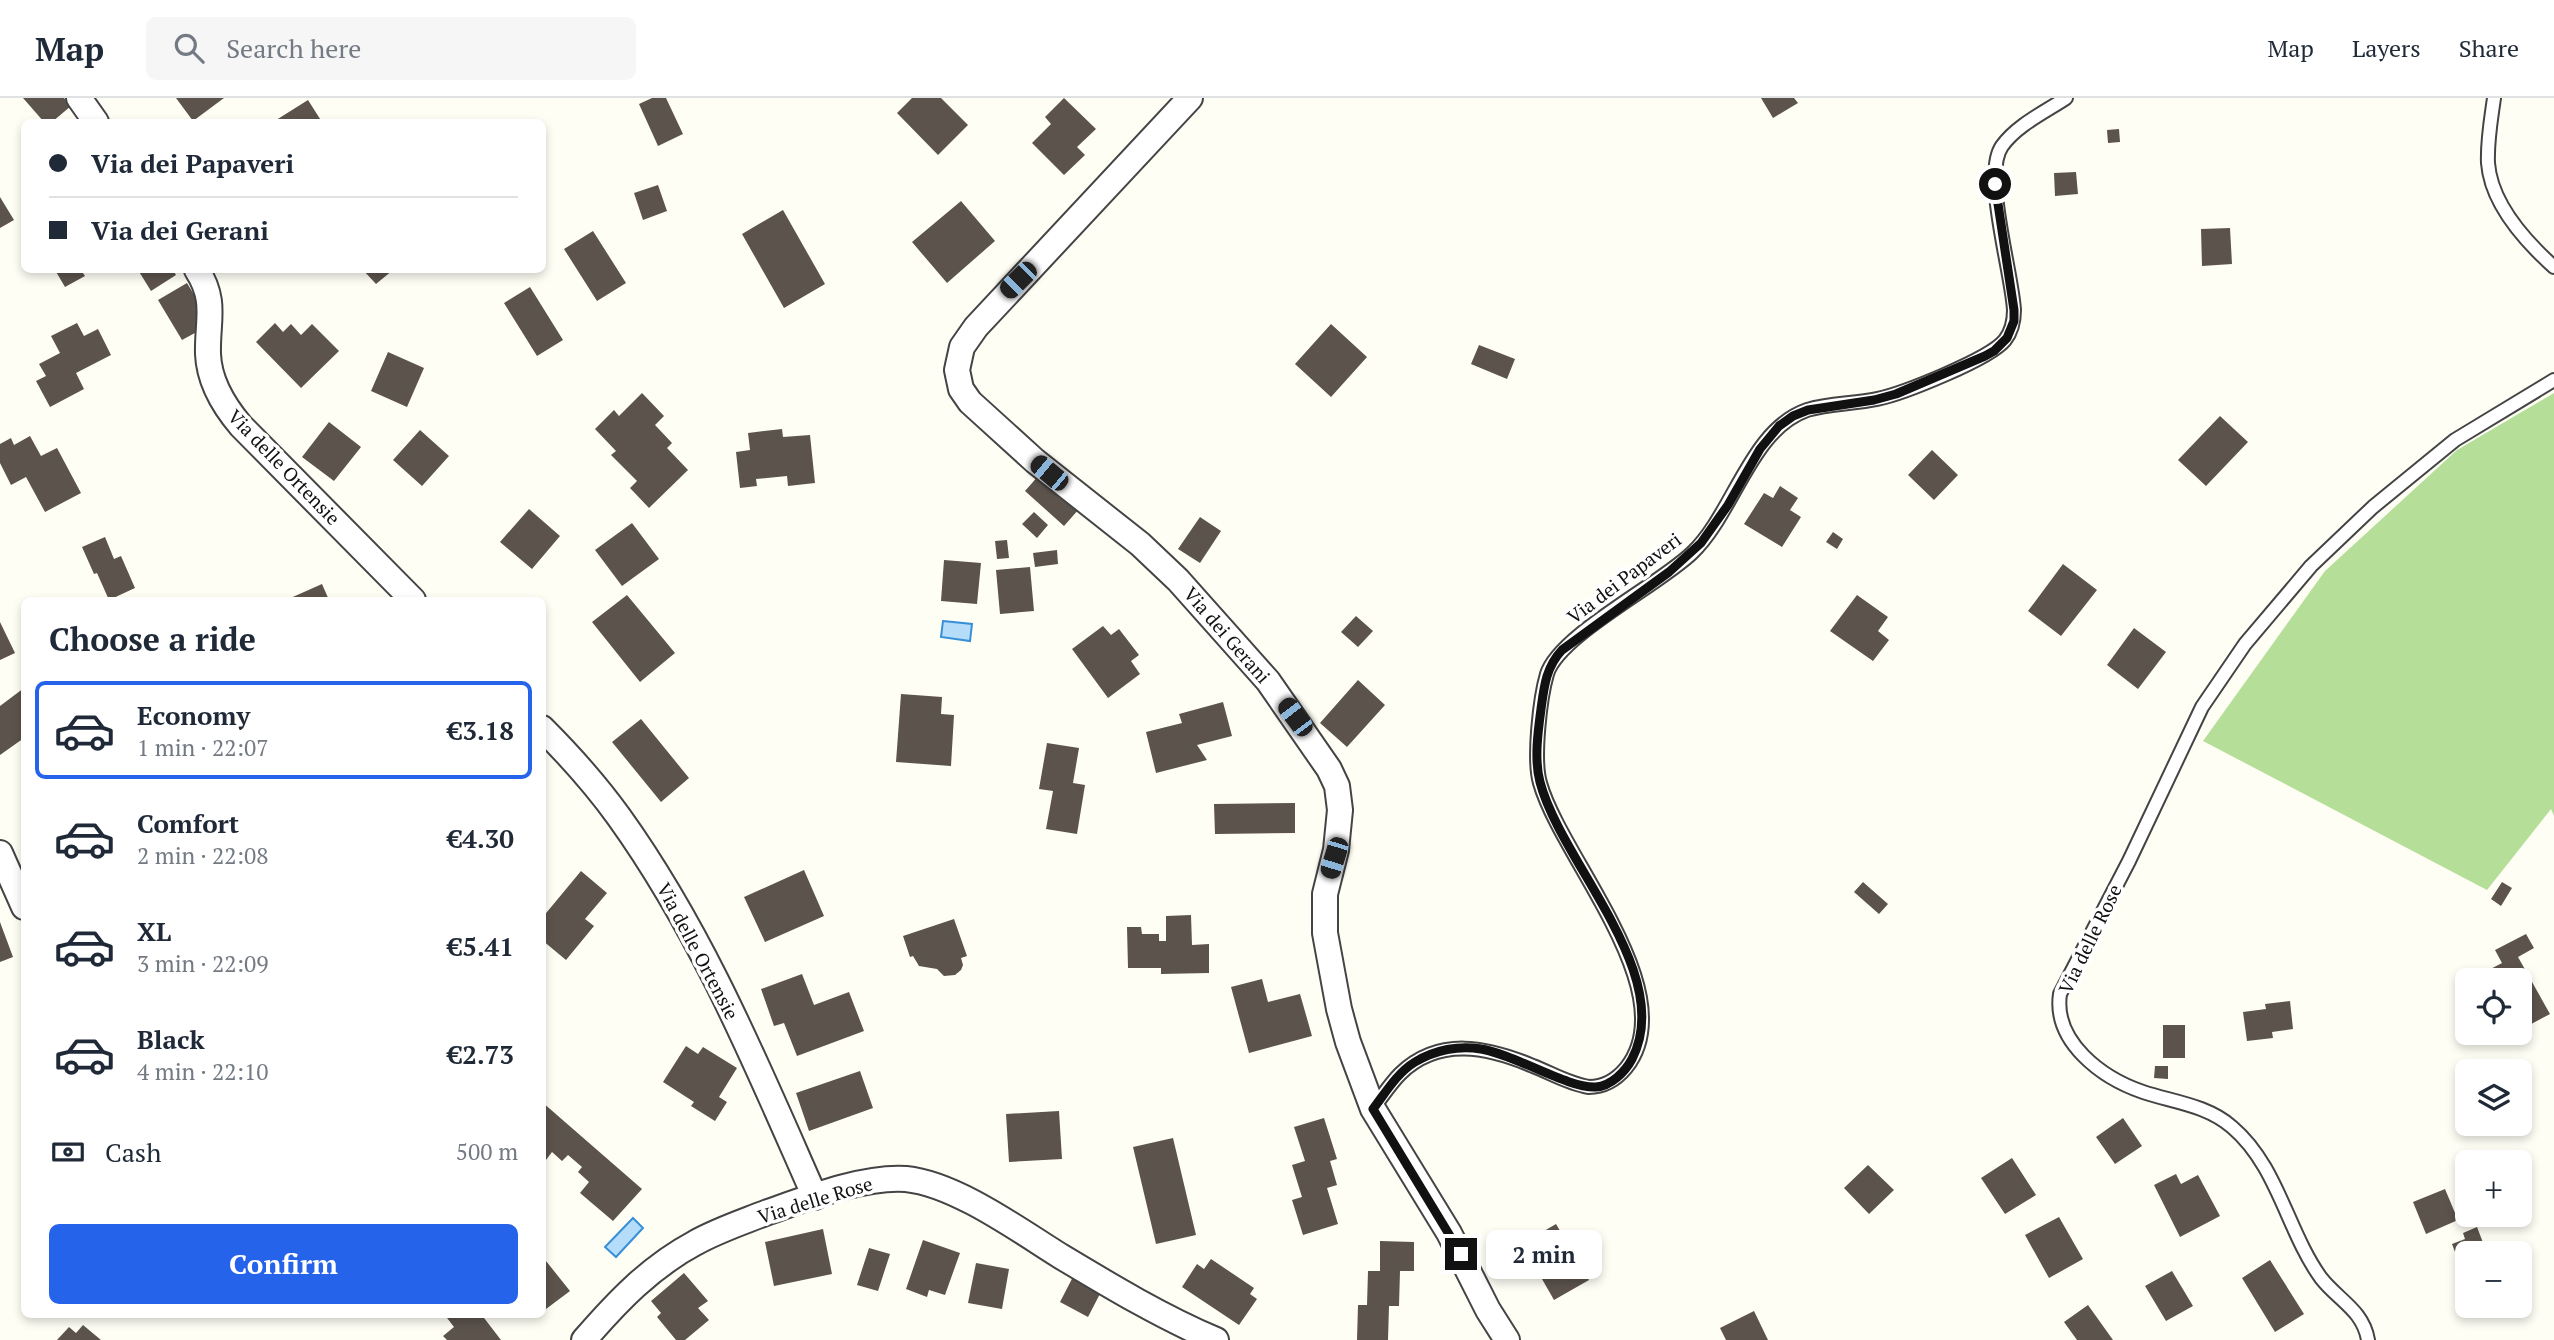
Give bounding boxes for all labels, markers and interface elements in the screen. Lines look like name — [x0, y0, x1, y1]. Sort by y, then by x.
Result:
search box — [146, 17, 636, 80]
text: Map — [35, 27, 104, 70]
icon: search — [170, 29, 208, 67]
text: Search here — [226, 31, 361, 65]
text: Map — [2267, 32, 2314, 64]
text: Layers — [2352, 32, 2421, 64]
text: Share — [2459, 32, 2519, 64]
text: Via dei Papaveri — [91, 146, 294, 180]
route start — [1979, 168, 2011, 200]
text: Via dei Gerani — [91, 213, 269, 247]
car — [996, 258, 1041, 302]
street label: Via delle Ortensie — [223, 404, 346, 530]
car — [1027, 451, 1072, 495]
street label: Via dei Papaveri — [1562, 527, 1686, 629]
street label: Via dei Gerani — [1179, 581, 1276, 688]
text: Choose a ride — [49, 618, 256, 660]
car — [1274, 694, 1317, 740]
text: Economy — [137, 698, 250, 732]
icon: car — [53, 699, 116, 762]
text: €3.18 — [448, 713, 514, 747]
text: 1 min · 22:07 — [137, 732, 269, 763]
text: Comfort — [137, 806, 239, 840]
icon: car — [53, 807, 116, 870]
text: €4.30 — [448, 821, 514, 855]
car — [1318, 835, 1351, 881]
text: 2 min · 22:08 — [137, 840, 269, 871]
street label: Via delle Ortensie — [652, 878, 745, 1023]
street label: Via delle Rose — [2052, 880, 2127, 998]
text: XL — [137, 914, 171, 948]
icon: car — [53, 915, 116, 978]
text: €5.41 — [448, 929, 514, 963]
text: 3 min · 22:09 — [137, 948, 269, 979]
map controls — [2455, 968, 2532, 1318]
button: locate — [2455, 968, 2532, 1045]
text: Black — [137, 1022, 205, 1056]
icon: car — [53, 1023, 116, 1086]
text: €2.73 — [448, 1037, 514, 1071]
text: 4 min · 22:10 — [137, 1056, 269, 1087]
button: layers — [2455, 1059, 2532, 1136]
icon: cash — [49, 1133, 87, 1171]
text: Cash — [105, 1135, 161, 1169]
text: 500 m — [456, 1136, 518, 1167]
button: + — [2455, 1150, 2532, 1227]
street label: Via delle Rose — [754, 1170, 875, 1229]
button: Confirm — [49, 1224, 518, 1304]
callout: 2 min — [1486, 1230, 1601, 1278]
route end — [1445, 1238, 1477, 1270]
text: 2 min — [1513, 1239, 1575, 1270]
button: − — [2455, 1241, 2532, 1318]

